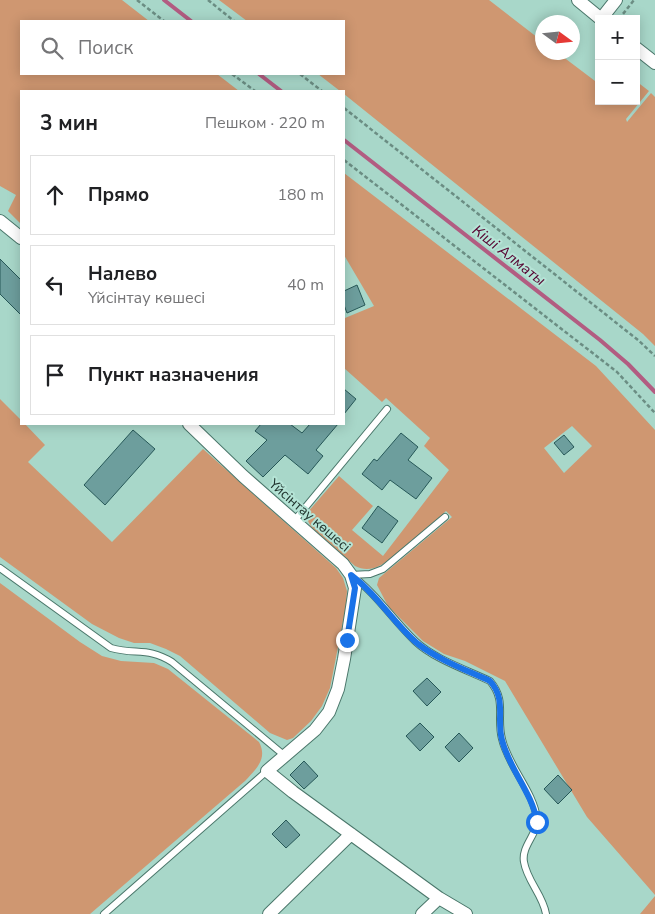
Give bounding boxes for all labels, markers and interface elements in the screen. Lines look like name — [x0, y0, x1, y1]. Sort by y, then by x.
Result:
north arrow — [535, 15, 580, 60]
map controls — [595, 15, 640, 105]
button: + — [595, 15, 640, 60]
search box — [20, 20, 345, 75]
icon: search — [38, 34, 66, 62]
text: Поиск — [78, 35, 133, 61]
button: − — [595, 60, 640, 105]
text: 3 мин — [40, 109, 98, 137]
text: Пешком · 220 m — [205, 112, 325, 134]
icon: ahead — [41, 181, 69, 209]
text: Прямо — [88, 182, 149, 208]
text: 180 m — [277, 184, 324, 206]
water label: Кіші Алматы — [468, 220, 550, 290]
text: Налево — [88, 261, 157, 287]
icon: left — [41, 271, 69, 299]
text: 40 m — [287, 274, 324, 296]
text: Үйсінтау көшесі — [88, 287, 205, 309]
icon: arrive — [41, 361, 69, 389]
text: Пункт назначения — [88, 362, 259, 388]
street label: Үйсінтау көшесі — [264, 474, 355, 556]
route end — [336, 629, 359, 652]
route start — [526, 811, 549, 834]

